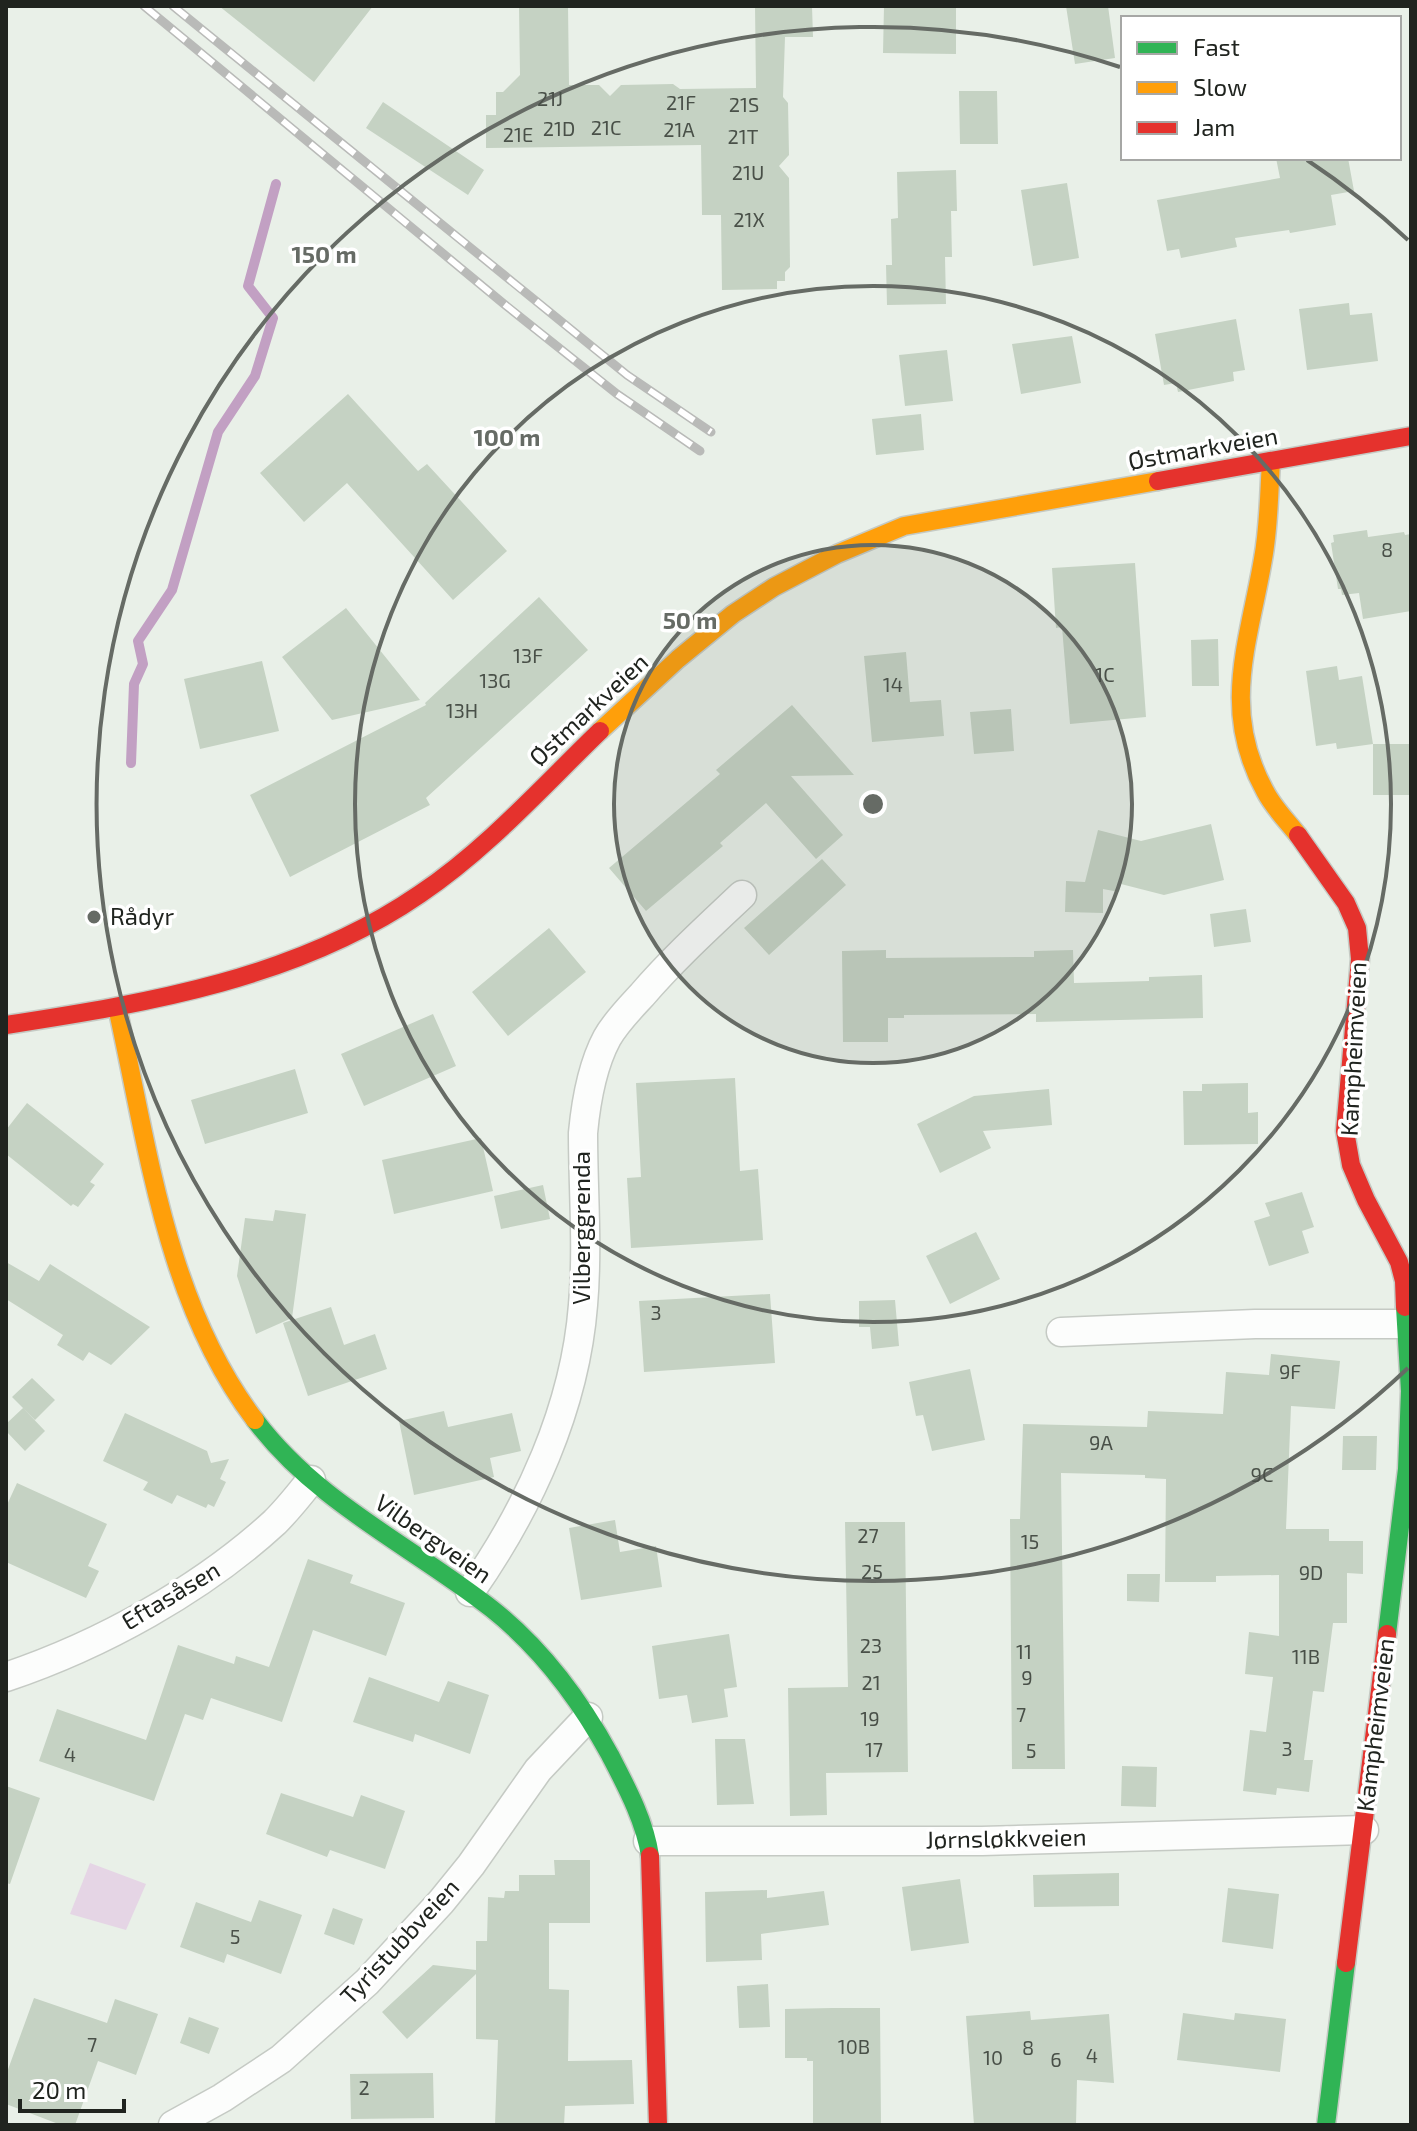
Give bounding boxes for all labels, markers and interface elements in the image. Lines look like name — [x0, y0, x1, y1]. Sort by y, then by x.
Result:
legend — [1121, 16, 1401, 160]
text: Fast — [1193, 32, 1240, 61]
text: Slow — [1193, 72, 1247, 101]
house number: 21J — [537, 86, 563, 110]
house number: 21F — [666, 90, 696, 114]
house number: 21S — [729, 92, 759, 116]
text: Jam — [1193, 112, 1235, 141]
house number: 21C — [591, 115, 621, 139]
house number: 21D — [543, 116, 575, 140]
house number: 21A — [663, 117, 695, 141]
house number: 21E — [503, 122, 533, 146]
house number: 21T — [728, 124, 759, 148]
house number: 21U — [732, 160, 764, 184]
house number: 21X — [733, 207, 765, 231]
text: 150 m — [291, 239, 357, 268]
street label: Østmarkveien — [1126, 420, 1280, 475]
text: 100 m — [474, 422, 540, 451]
house number: 8 — [1381, 537, 1393, 561]
text: 50 m — [663, 605, 717, 634]
house number: 13F — [513, 643, 543, 667]
street label: Østmarkveien — [523, 647, 653, 771]
house number: 1C — [1095, 662, 1115, 686]
house number: 13G — [479, 668, 511, 692]
house number: 14 — [883, 672, 903, 696]
house number: 13H — [446, 698, 478, 722]
centre of rings — [859, 790, 887, 818]
place label: Rådyr — [110, 901, 174, 930]
marker: Rådyr — [85, 908, 103, 926]
street label: Kampheimveien — [1333, 961, 1372, 1137]
street label: Vilberggrenda — [566, 1151, 595, 1305]
house number: 3 — [650, 1300, 662, 1324]
house number: 9F — [1279, 1359, 1301, 1383]
house number: 9A — [1089, 1430, 1113, 1454]
house number: 9C — [1251, 1462, 1273, 1486]
street label: Vilbergveien — [370, 1487, 498, 1588]
house number: 27 — [857, 1523, 879, 1547]
house number: 15 — [1021, 1529, 1039, 1553]
street label: Eftasåsen — [116, 1554, 225, 1635]
house number: 25 — [861, 1559, 883, 1583]
house number: 9D — [1299, 1560, 1323, 1584]
house number: 23 — [860, 1633, 882, 1657]
street label: Kampheimveien — [1349, 1637, 1400, 1813]
house number: 11 — [1016, 1639, 1032, 1663]
house number: 11B — [1292, 1644, 1320, 1668]
house number: 9 — [1021, 1665, 1033, 1689]
house number: 21 — [861, 1670, 881, 1694]
house number: 7 — [1016, 1702, 1026, 1726]
house number: 19 — [860, 1706, 880, 1730]
house number: 3 — [1281, 1736, 1293, 1760]
house number: 17 — [865, 1737, 883, 1761]
house number: 5 — [1026, 1738, 1036, 1762]
house number: 4 — [64, 1742, 76, 1766]
street label: Jørnsløkkveien — [925, 1822, 1087, 1853]
street label: Tyristubbveien — [333, 1872, 464, 2010]
house number: 5 — [230, 1924, 240, 1948]
house number: 7 — [87, 2032, 97, 2056]
house number: 10B — [838, 2034, 870, 2058]
house number: 8 — [1022, 2035, 1034, 2059]
house number: 4 — [1086, 2043, 1098, 2067]
house number: 10 — [983, 2045, 1003, 2069]
house number: 6 — [1050, 2047, 1062, 2071]
scale bar — [20, 2063, 124, 2113]
text: 20 m — [32, 2075, 86, 2104]
house number: 2 — [358, 2075, 370, 2099]

